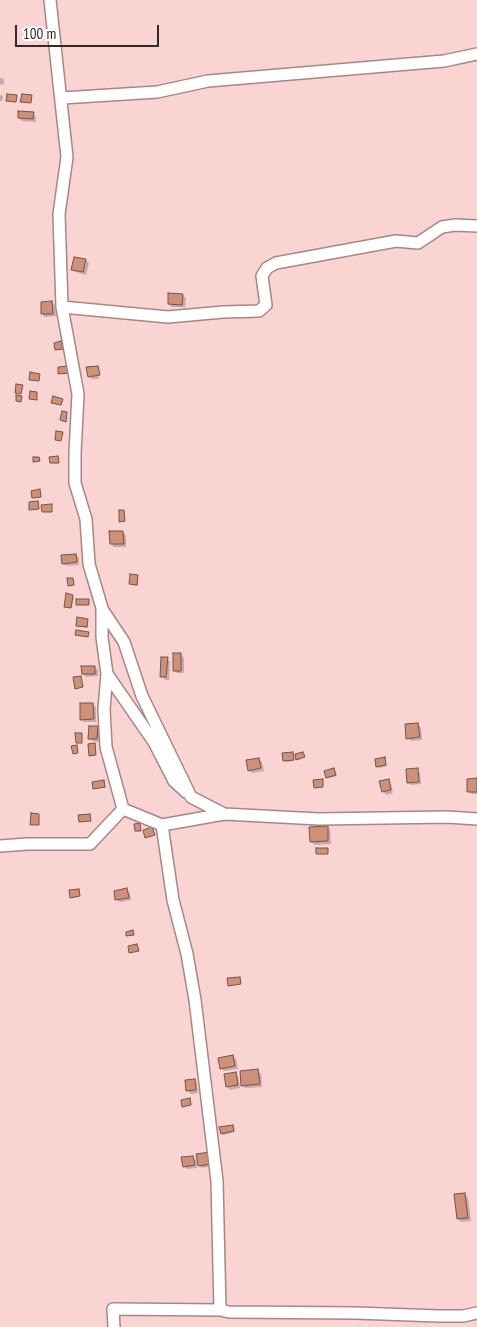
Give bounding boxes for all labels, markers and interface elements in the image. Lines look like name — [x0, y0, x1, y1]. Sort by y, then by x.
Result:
scale bar — [18, 15, 161, 47]
text: 100 m — [23, 24, 56, 43]

